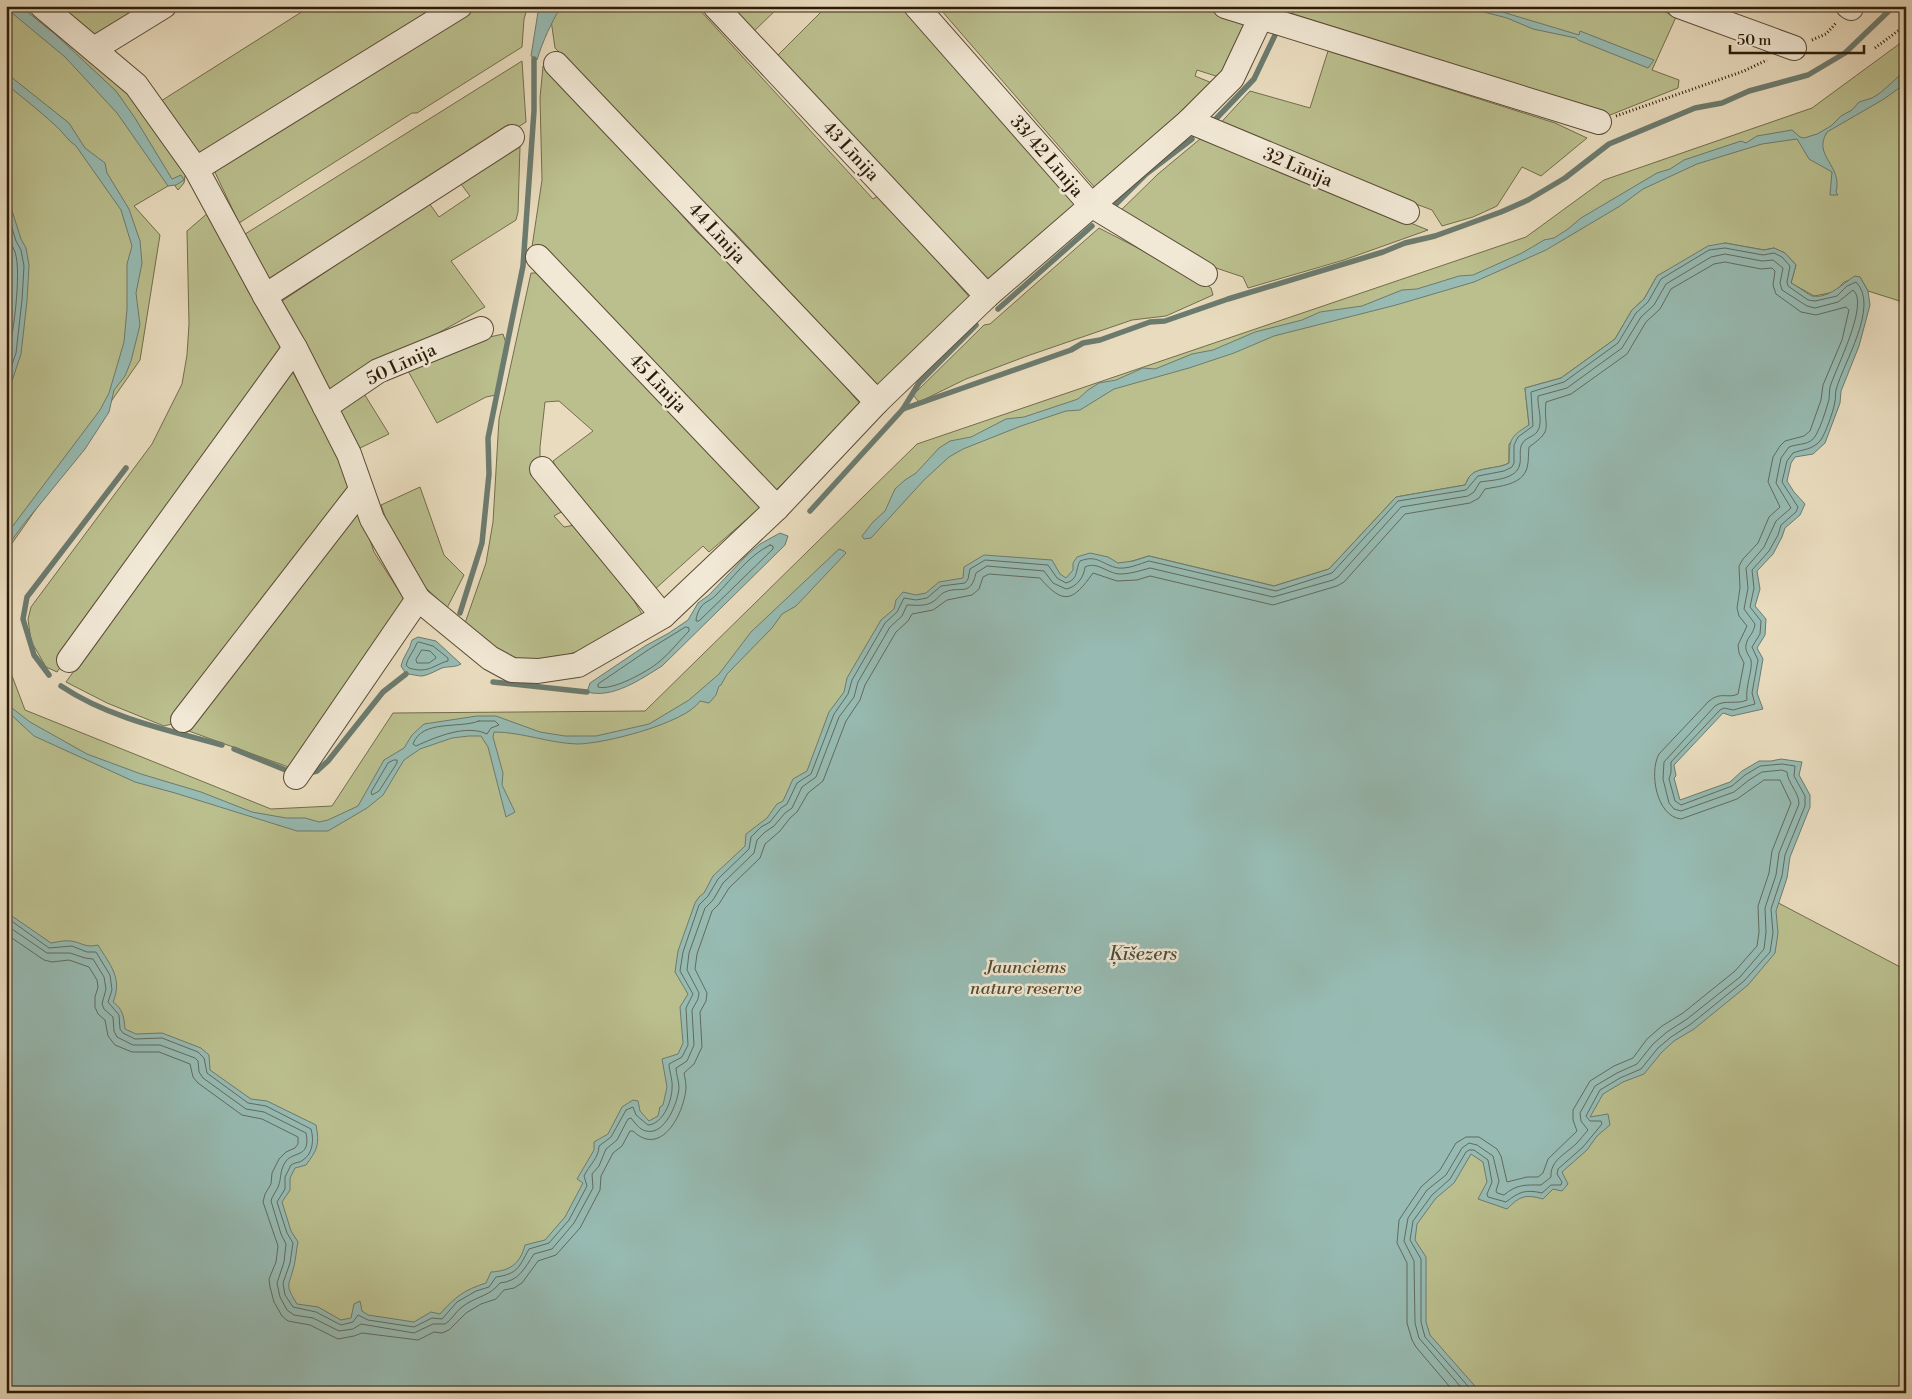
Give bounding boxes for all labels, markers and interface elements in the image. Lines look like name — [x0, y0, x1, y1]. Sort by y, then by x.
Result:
scale bar — [1730, 22, 1863, 54]
text: 50 m — [1737, 31, 1771, 50]
street label: 33/ 42 Līnija — [1005, 111, 1089, 203]
street label: 43 Līnija — [817, 117, 885, 187]
street label: 32 Līnija — [1260, 143, 1337, 193]
street label: 44 Līnija — [683, 198, 751, 269]
street label: 50 Līnija — [362, 338, 441, 391]
street label: 45 Līnija — [624, 349, 692, 418]
water label: Ķīšezers — [1109, 942, 1177, 967]
park label: Jaunciems nature reserve — [970, 956, 1082, 1000]

